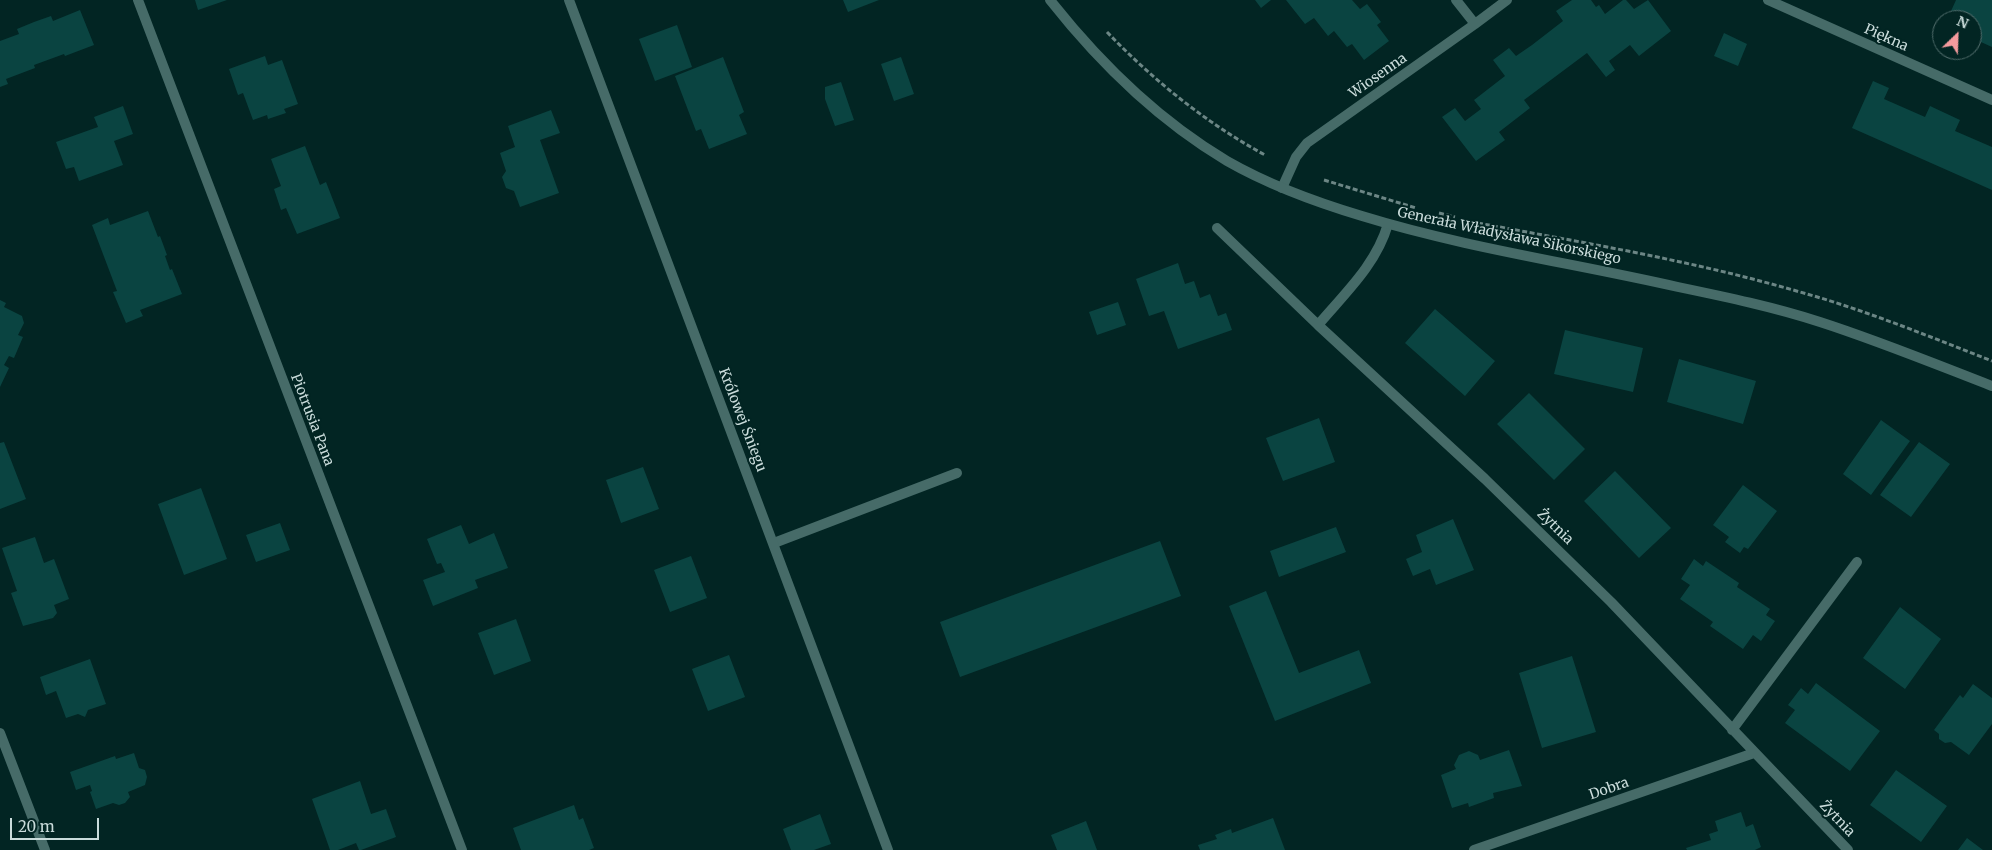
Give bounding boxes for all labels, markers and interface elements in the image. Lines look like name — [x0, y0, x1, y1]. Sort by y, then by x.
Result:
north arrow — [1932, 10, 1982, 60]
text: N — [1954, 12, 1971, 33]
street label: Piękna — [1861, 21, 1911, 55]
street label: Wiosenna — [1346, 50, 1410, 102]
street label: Generała Władysława Sikorskiego — [1396, 204, 1622, 268]
street label: Królowej Śniegu — [714, 366, 770, 474]
street label: Piotrusia Pana — [287, 372, 337, 468]
street label: Żytnia — [1533, 506, 1577, 548]
street label: Dobra — [1587, 774, 1631, 804]
street label: Żytnia — [1816, 797, 1858, 841]
scale bar — [12, 808, 101, 840]
text: 20 m — [18, 817, 55, 836]

